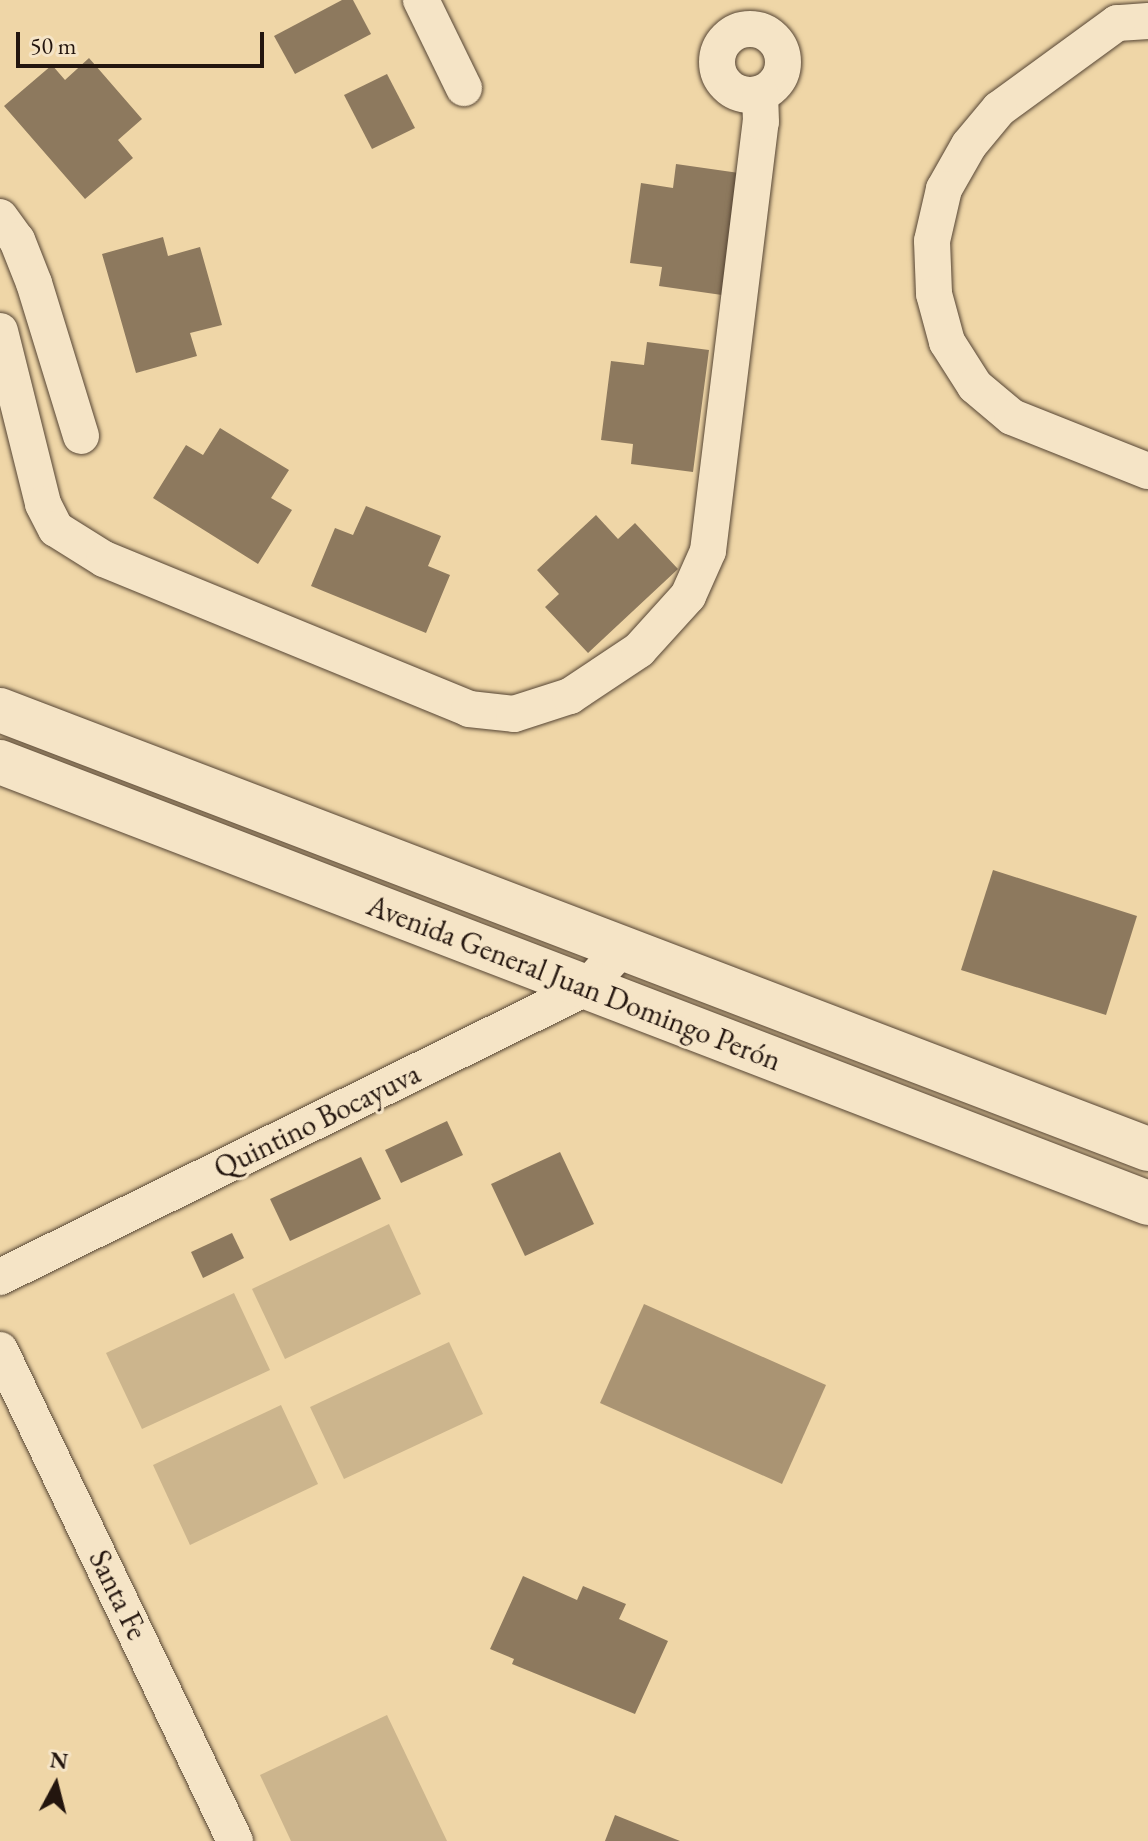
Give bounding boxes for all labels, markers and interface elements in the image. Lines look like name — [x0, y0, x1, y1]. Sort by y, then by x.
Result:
scale bar — [20, 16, 268, 66]
text: 50 m — [30, 30, 77, 61]
street label: Avenida General Juan Domingo Perón — [362, 887, 786, 1079]
street label: Quintino Bocayuva — [208, 1056, 426, 1186]
street label: Santa Fe — [81, 1544, 155, 1646]
north arrow — [16, 1745, 96, 1825]
text: N — [48, 1745, 70, 1776]

